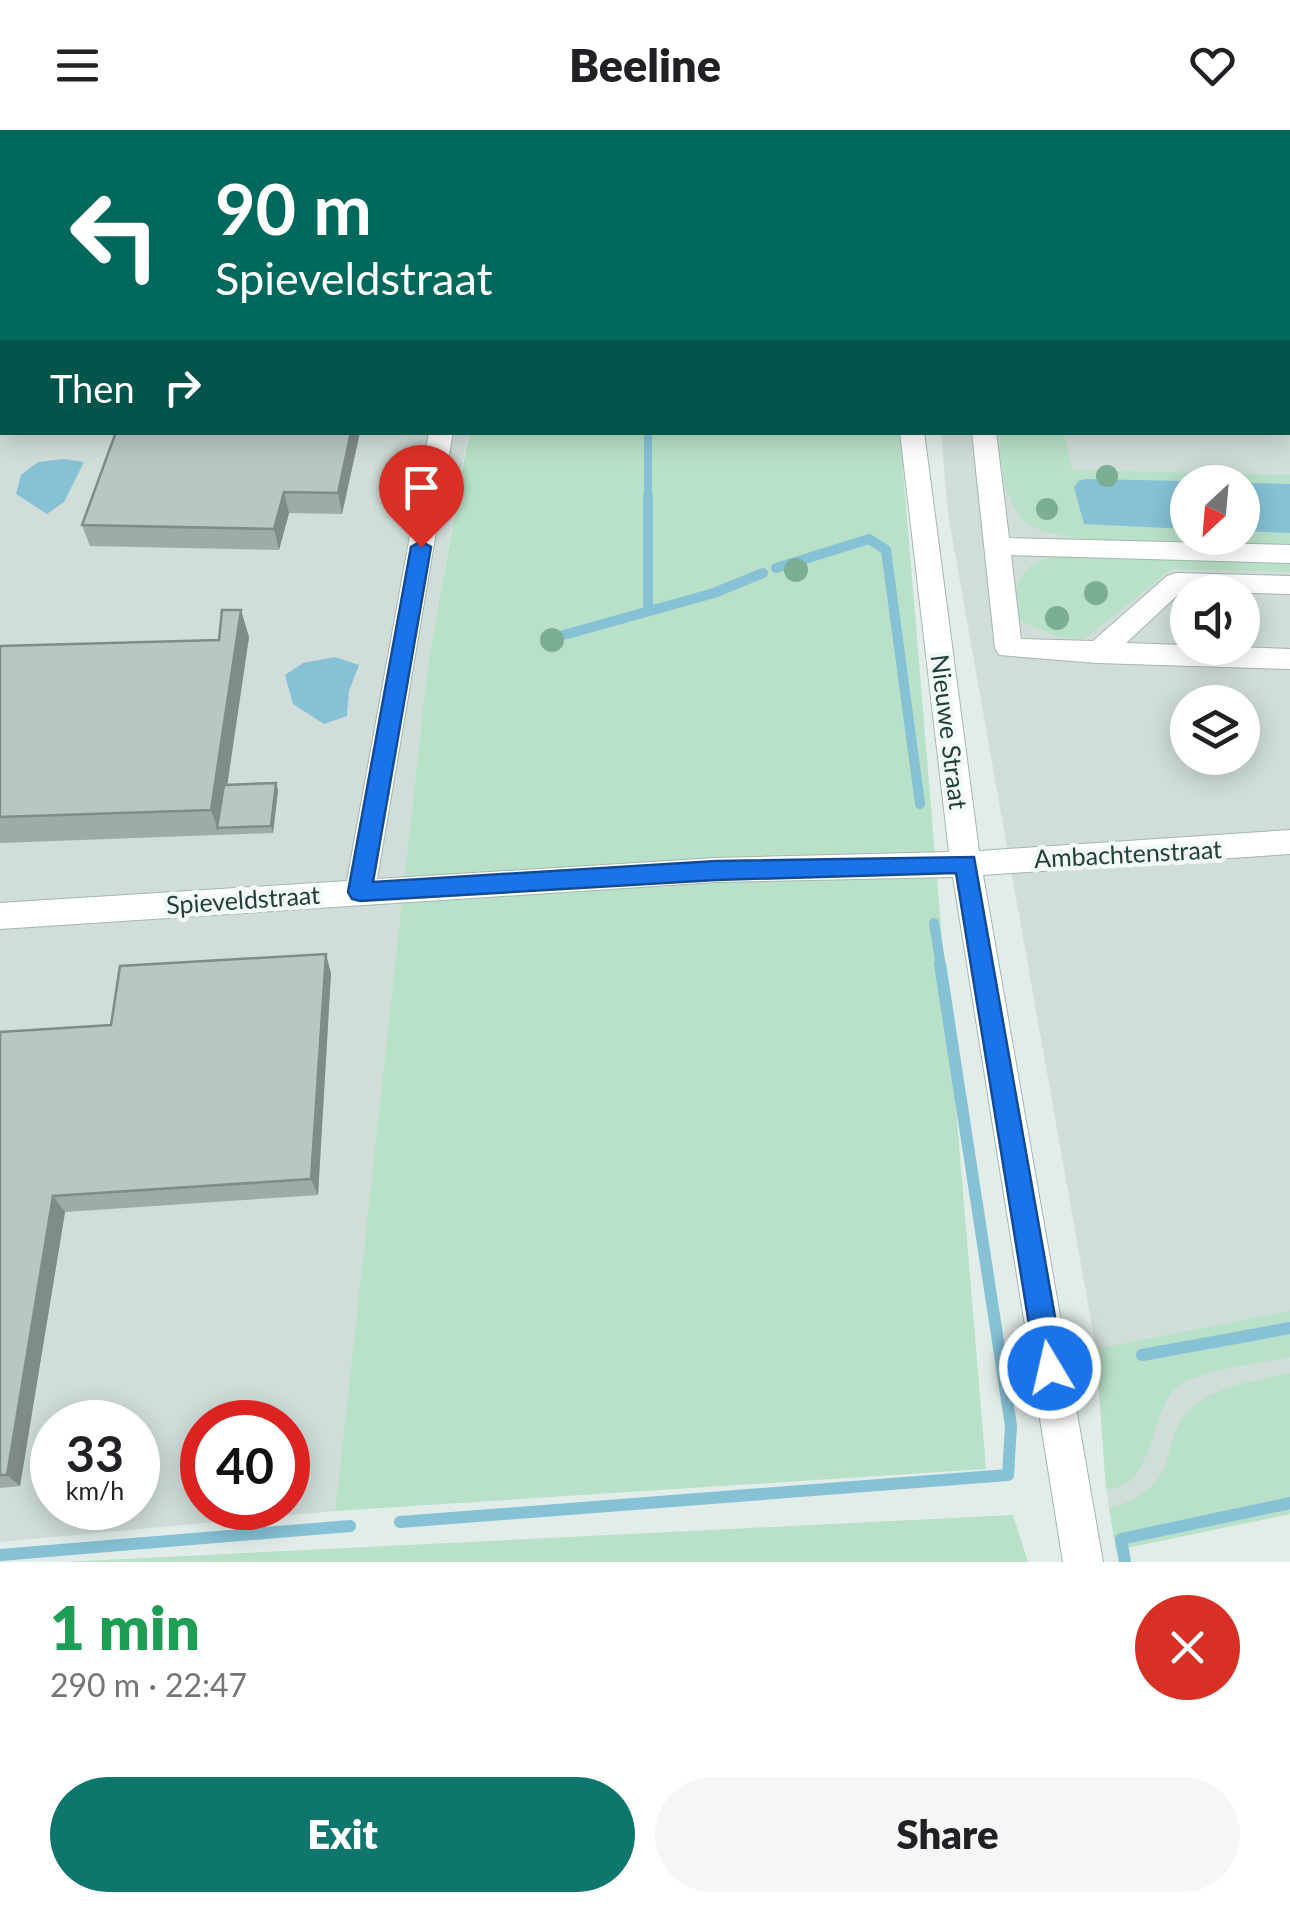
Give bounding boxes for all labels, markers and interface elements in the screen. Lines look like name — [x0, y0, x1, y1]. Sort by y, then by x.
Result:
icon: menu — [50, 38, 105, 93]
text: Beeline — [569, 38, 721, 92]
icon: heart — [1185, 38, 1240, 93]
text: 90 m — [215, 166, 372, 250]
icon: left — [50, 170, 180, 300]
text: Spieveldstraat — [215, 251, 493, 305]
icon: right — [155, 360, 210, 415]
text: Then — [50, 365, 135, 411]
pin — [379, 445, 464, 548]
icon: arrive — [394, 460, 449, 515]
north arrow — [1170, 465, 1260, 555]
map controls — [1170, 465, 1260, 775]
button: sound — [1170, 575, 1260, 665]
street label: Nieuwe Straat — [926, 653, 974, 811]
button: layers — [1170, 685, 1260, 775]
street label: Ambachtenstraat — [1033, 833, 1223, 873]
street label: Spieveldstraat — [165, 879, 321, 919]
position arrow — [998, 1316, 1102, 1420]
speed limit sign: 40 — [180, 1400, 310, 1530]
text: 33 — [66, 1423, 124, 1483]
text: km/h — [66, 1475, 124, 1505]
text: 1 min — [50, 1591, 200, 1663]
button: close — [1135, 1595, 1240, 1700]
text: 290 m · 22:47 — [50, 1665, 247, 1704]
button: Exit — [50, 1777, 635, 1892]
button: Share — [655, 1777, 1240, 1892]

